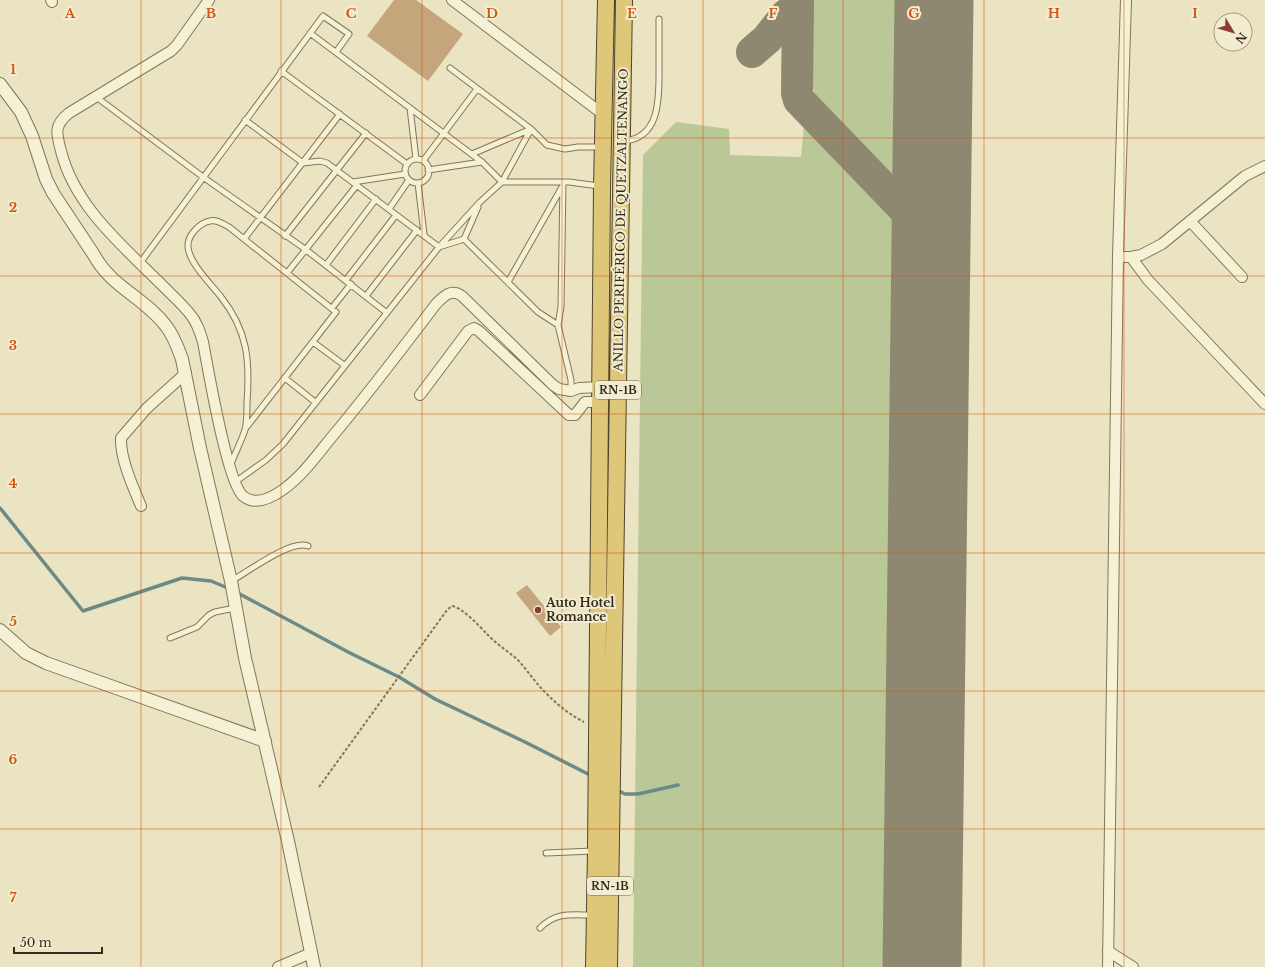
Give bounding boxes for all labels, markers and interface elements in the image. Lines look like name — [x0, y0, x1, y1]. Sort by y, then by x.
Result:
text: A — [64, 5, 76, 22]
text: B — [206, 5, 216, 22]
text: C — [346, 5, 357, 22]
text: D — [486, 5, 498, 22]
text: E — [627, 5, 637, 22]
text: F — [769, 5, 778, 22]
text: G — [908, 5, 920, 22]
text: H — [1048, 5, 1060, 22]
text: I — [1192, 5, 1198, 22]
north arrow — [1213, 12, 1253, 52]
text: N — [1232, 30, 1250, 47]
text: 1 — [10, 61, 16, 78]
street label: ANILLO PERIFÉRICO DE QUETZALTENANGO — [609, 68, 631, 373]
text: 2 — [9, 199, 17, 216]
text: 3 — [9, 337, 17, 354]
road number: RN-1B — [595, 381, 641, 399]
text: 4 — [9, 475, 18, 492]
place label: Auto Hotel Romance — [545, 595, 615, 624]
marker: Auto Hotel Romance — [533, 605, 543, 615]
text: 5 — [9, 613, 17, 630]
text: 6 — [9, 751, 18, 768]
road number: RN-1B — [587, 877, 633, 895]
text: 7 — [10, 889, 17, 906]
scale bar — [14, 929, 102, 955]
text: 50 m — [20, 935, 52, 950]

